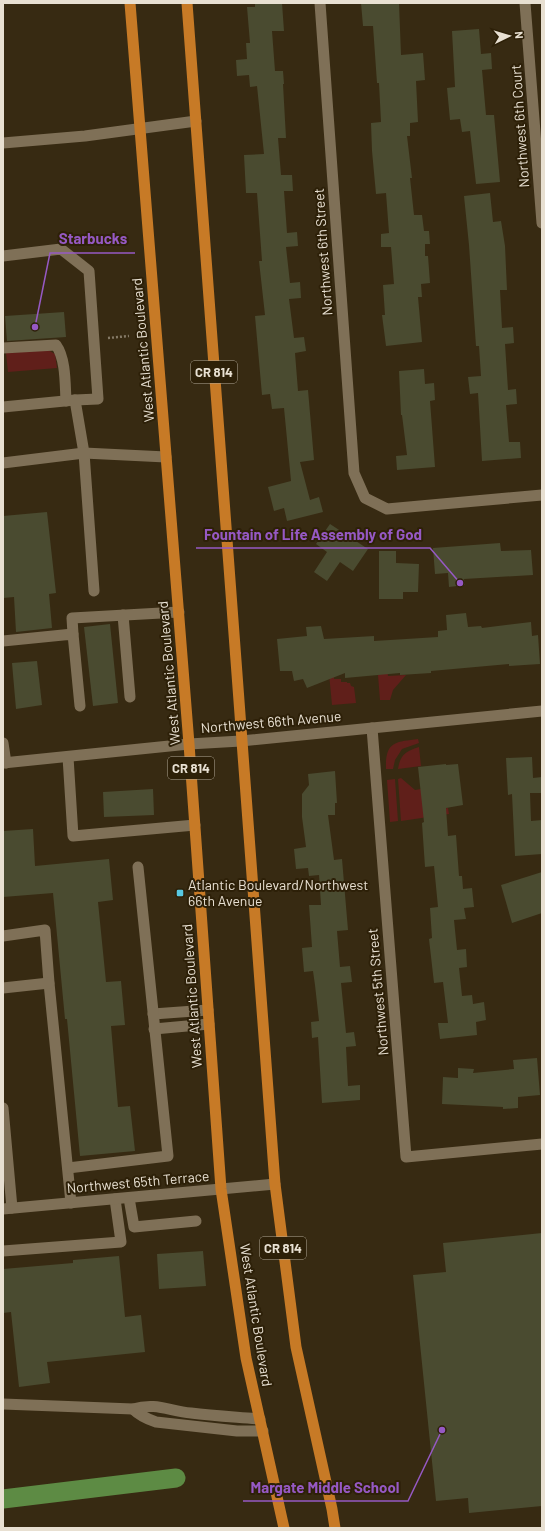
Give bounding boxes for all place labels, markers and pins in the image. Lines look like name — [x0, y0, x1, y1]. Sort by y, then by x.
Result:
callout: Starbucks — [50, 226, 135, 253]
callout: Fountain of Life Assembly of God — [196, 521, 430, 548]
place label: Atlantic Boulevard/Northwest 66th Avenue — [188, 876, 368, 909]
marker: Atlantic Boulevard/Northwest 66th Avenue — [175, 888, 185, 898]
callout: Margate Middle School — [243, 1474, 408, 1501]

